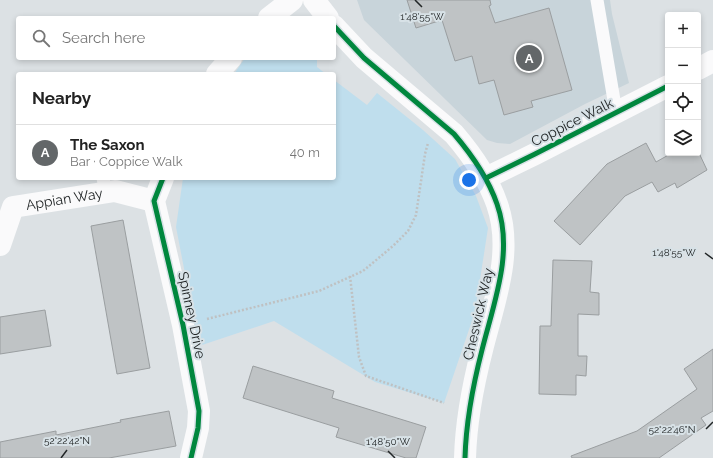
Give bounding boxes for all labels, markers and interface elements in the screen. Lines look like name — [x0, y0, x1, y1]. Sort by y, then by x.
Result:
text: 1°48'55"W — [400, 11, 444, 22]
map controls — [665, 12, 701, 156]
button: + — [665, 12, 701, 48]
search box — [16, 16, 336, 60]
icon: search — [30, 27, 52, 49]
text: Search here — [62, 29, 145, 47]
pin: A — [516, 43, 542, 73]
button: − — [665, 48, 701, 84]
button: locate — [665, 84, 701, 120]
text: Nearby — [32, 88, 91, 108]
street label: Coppice Walk — [528, 94, 616, 150]
button: layers — [665, 120, 701, 156]
text: The Saxon — [70, 136, 144, 154]
text: A — [41, 145, 49, 160]
text: 40 m — [290, 145, 320, 160]
text: Bar · Coppice Walk — [70, 154, 183, 169]
your location — [459, 170, 479, 190]
street label: Appian Way — [25, 185, 104, 213]
text: 1°48'55"W — [652, 247, 696, 258]
street label: Cheswick Way — [460, 266, 496, 362]
street label: Spinney Drive — [175, 270, 209, 360]
text: 52°22'46"N — [649, 424, 695, 435]
text: 52°22'42"N — [44, 435, 90, 446]
text: 1°48'50"W — [366, 436, 411, 447]

